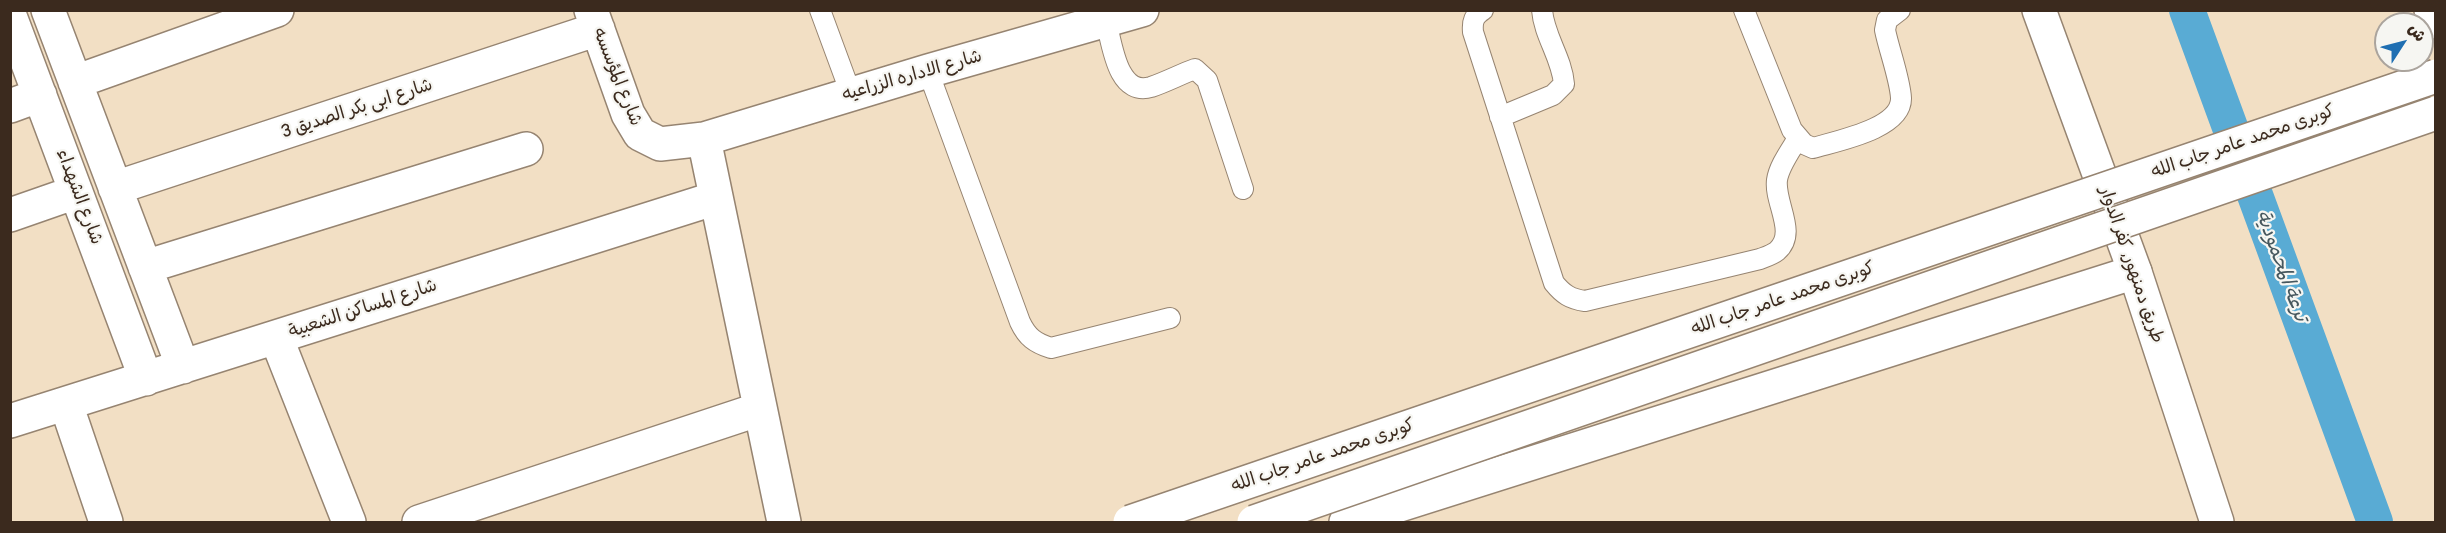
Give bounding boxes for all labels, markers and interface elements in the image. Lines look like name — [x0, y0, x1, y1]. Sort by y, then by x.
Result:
north arrow — [2374, 12, 2434, 72]
text: ش — [2404, 20, 2430, 46]
street label: شارع المؤسسه — [588, 25, 646, 129]
street label: شارع الاداره الزراعيه — [839, 46, 985, 106]
street label: شارع ابى بكر الصديق 3 — [278, 74, 436, 144]
street label: كوبرى محمد عامر جاب الله — [2148, 100, 2338, 184]
street label: شارع الشهداء — [51, 146, 107, 248]
street label: طريق دمنهور, كفر الدوار — [2094, 184, 2168, 346]
water label: ترعة المحمودية — [2250, 207, 2312, 325]
street label: كوبرى محمد عامر جاب الله — [1688, 257, 1878, 341]
street label: شارع المساكن الشعبية — [286, 275, 440, 343]
street label: كوبرى محمد عامر جاب الله — [1228, 414, 1418, 498]

